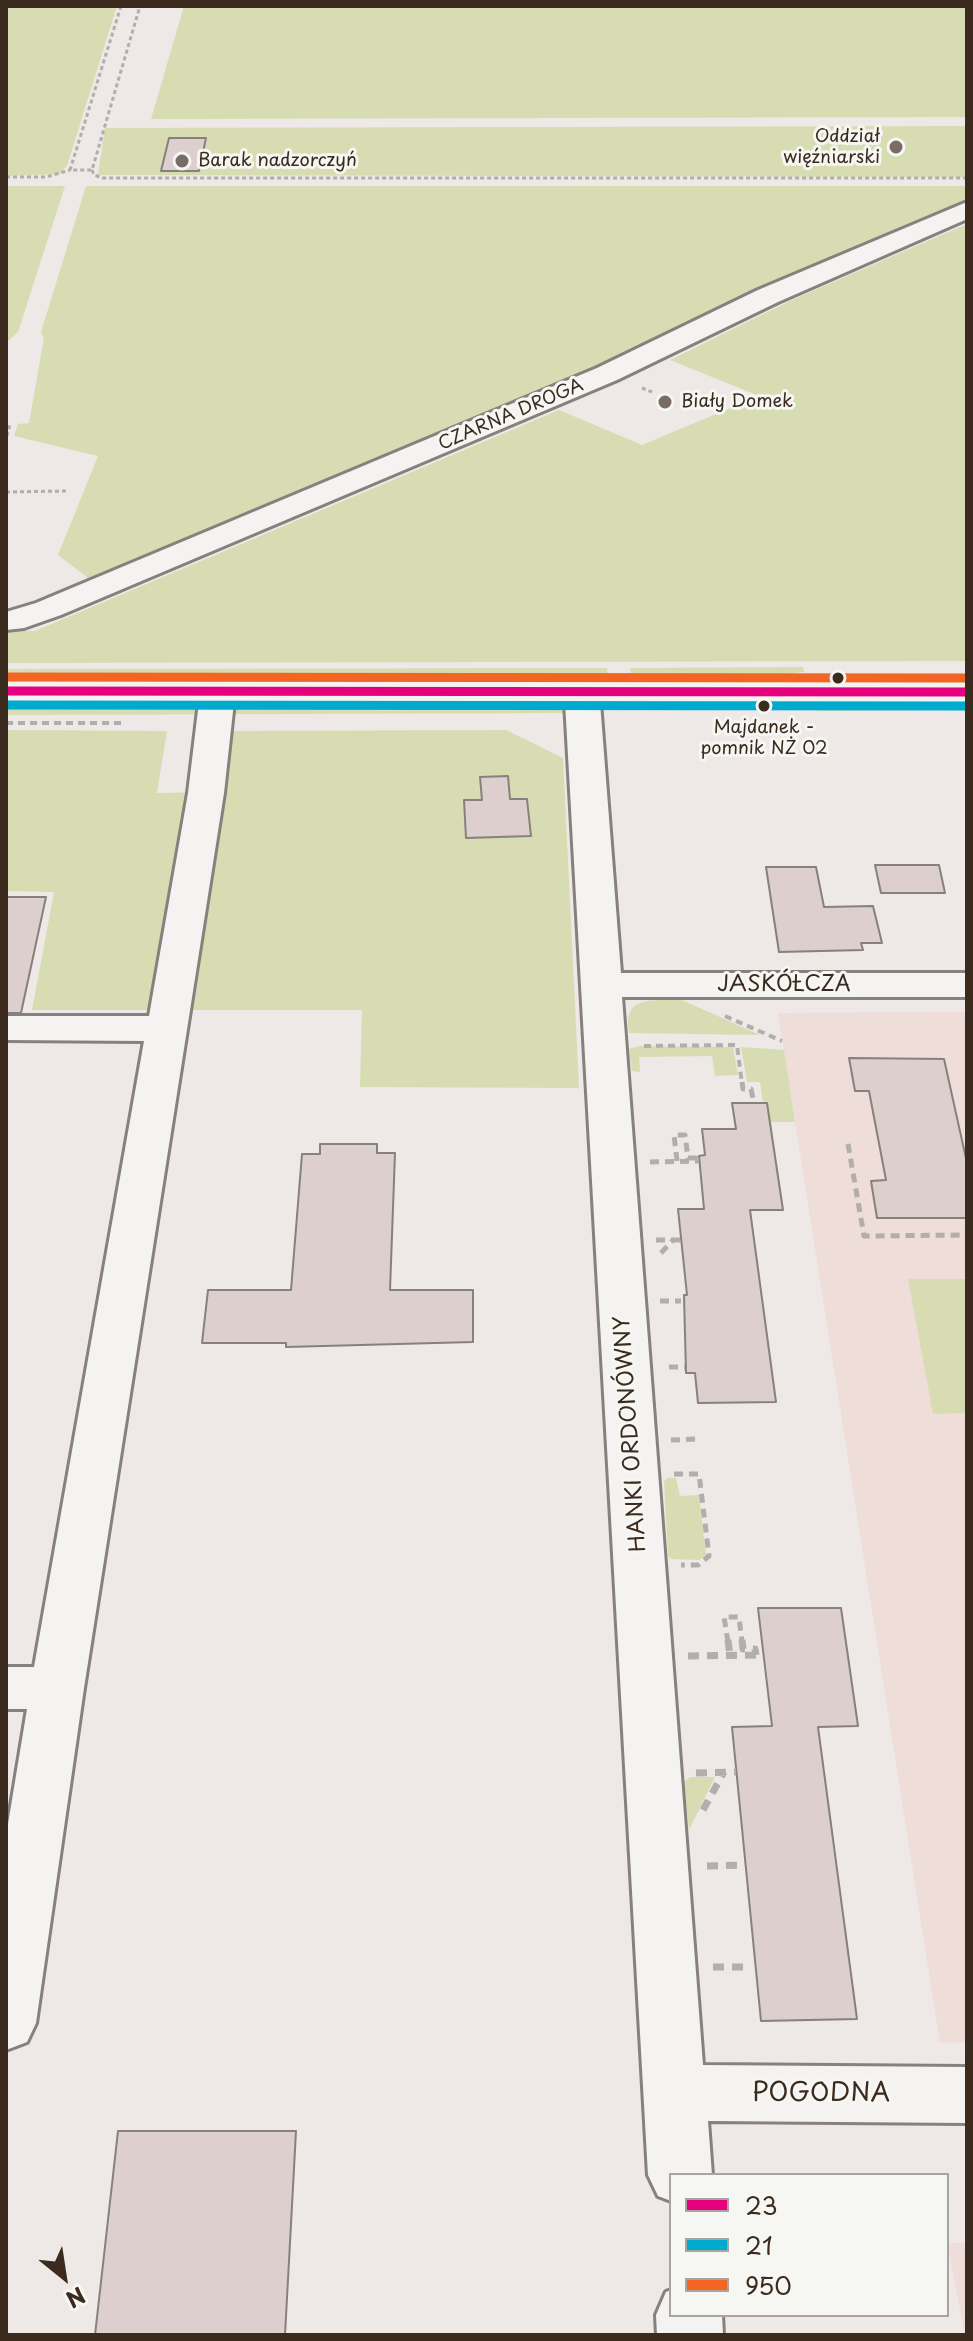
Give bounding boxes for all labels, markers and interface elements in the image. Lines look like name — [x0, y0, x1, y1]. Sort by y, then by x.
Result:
place label: Oddział więźniarski — [783, 126, 880, 168]
marker: Oddział więźniarski — [887, 138, 905, 156]
place label: Barak nadzorczyń — [198, 150, 357, 172]
marker: Barak nadzorczyń — [173, 152, 191, 170]
street label: CZARNA DROGA — [435, 375, 587, 455]
place label: Biały Domek — [681, 391, 793, 413]
marker: Biały Domek — [656, 393, 674, 411]
unlabelled marker — [830, 670, 846, 686]
marker: Majdanek - pomnik NŻ 02 — [756, 698, 772, 714]
place label: Majdanek - pomnik NŻ 02 — [700, 717, 828, 760]
street label: JASKÓŁCZA — [717, 972, 851, 998]
street label: HANKI ORDONÓWNY — [610, 1315, 652, 1553]
street label: POGODNA — [752, 2078, 890, 2110]
legend — [669, 2173, 949, 2317]
text: 23 — [745, 2187, 778, 2223]
text: 21 — [745, 2227, 773, 2263]
north arrow — [24, 2237, 104, 2317]
text: 950 — [745, 2267, 792, 2303]
text: N — [60, 2280, 92, 2317]

